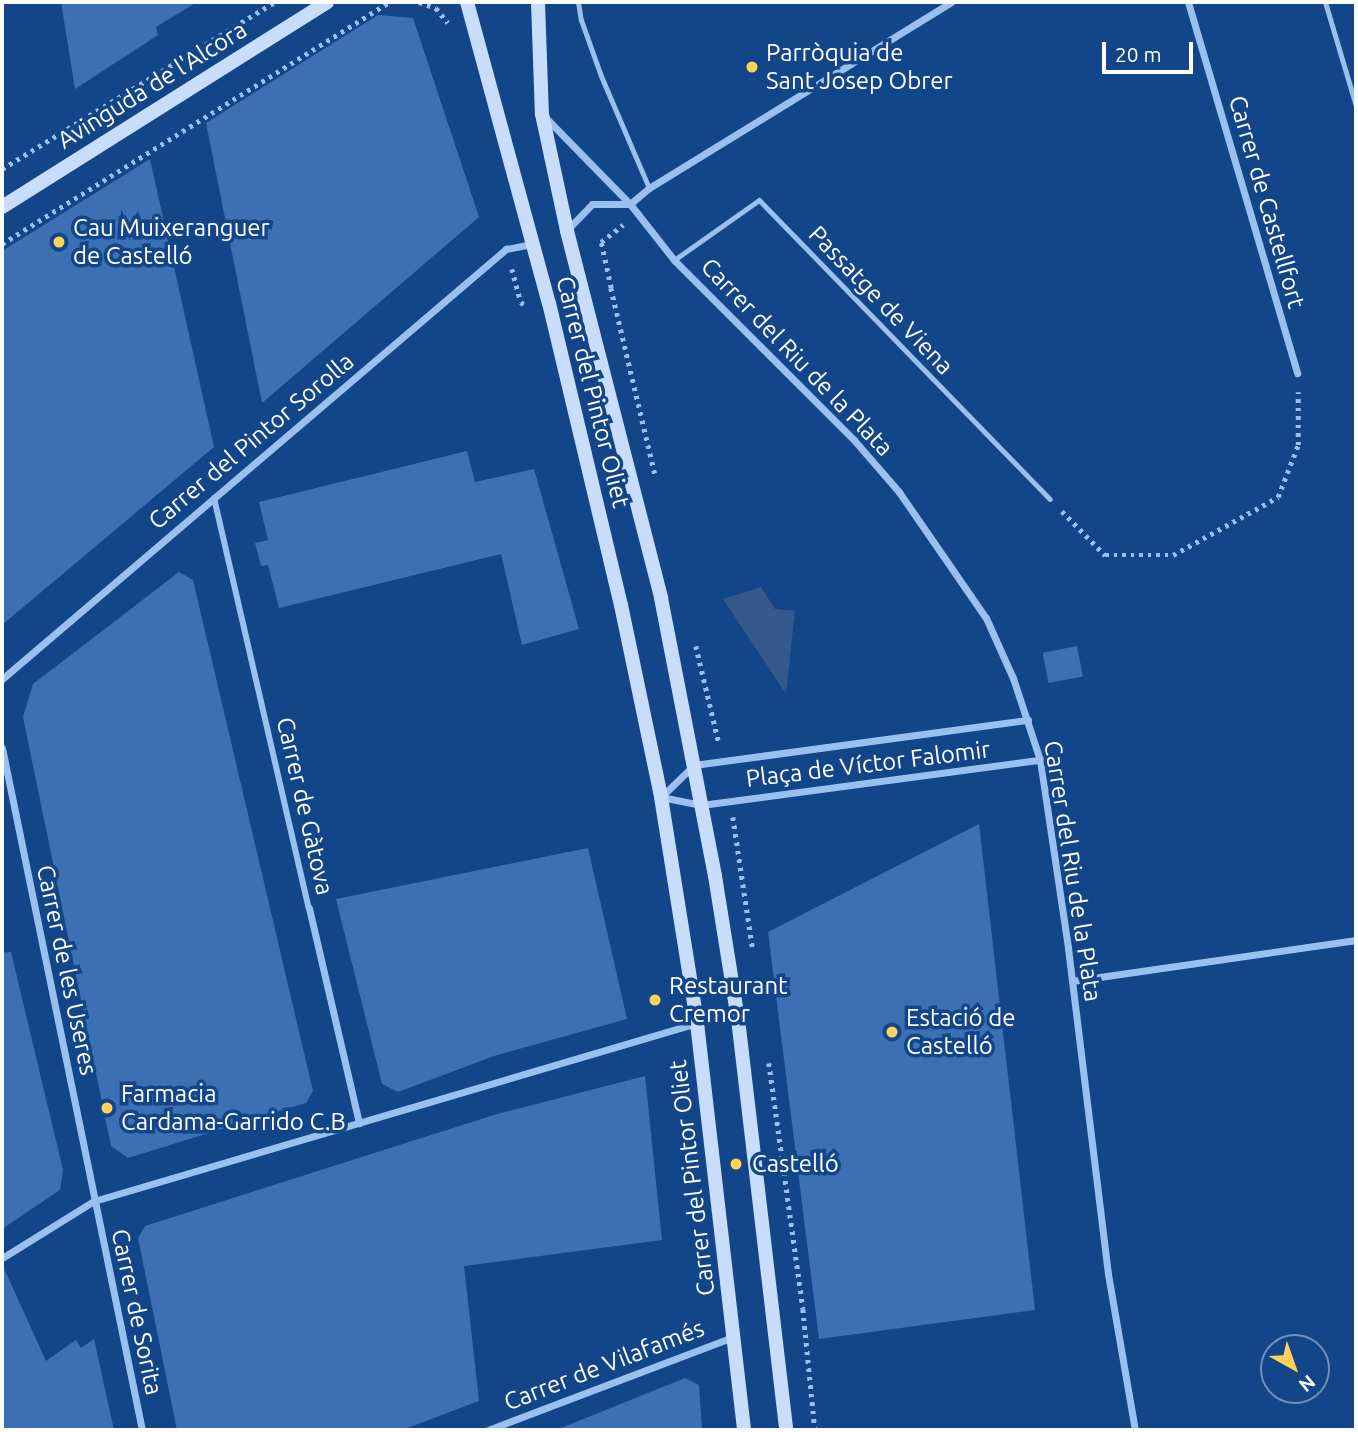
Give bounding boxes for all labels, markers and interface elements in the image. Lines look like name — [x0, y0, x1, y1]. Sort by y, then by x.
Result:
street label: Avinguda de l'Alcora — [52, 15, 252, 155]
scale bar — [1106, 28, 1197, 72]
place label: Parròquia de Sant Josep Obrer — [766, 39, 953, 95]
text: 20 m — [1115, 42, 1162, 66]
marker: Parròquia de Sant Josep Obrer — [744, 59, 760, 75]
street label: Carrer de Castellfort — [1223, 92, 1311, 312]
place label: Cau Muixeranguer de Castelló — [73, 214, 270, 270]
street label: Passatge de Viena — [803, 220, 959, 380]
marker: Cau Muixeranguer de Castelló — [51, 234, 67, 250]
street label: Carrer del Riu de la Plata — [695, 252, 899, 462]
street label: Carrer del Pintor Oliet — [550, 273, 636, 511]
street label: Carrer del Pintor Sorolla — [143, 347, 359, 535]
street label: Carrer de Gàtova — [271, 714, 339, 898]
street label: Plaça de Víctor Falomir — [744, 735, 992, 793]
street label: Carrer del Riu de la Plata — [1038, 738, 1108, 1004]
street label: Carrer de les Useres — [31, 862, 103, 1078]
place label: Restaurant Cremor — [669, 972, 788, 1028]
marker: Restaurant Cremor — [647, 992, 663, 1008]
place label: Estació de Castelló — [906, 1004, 1015, 1060]
marker: Estació de Castelló — [884, 1024, 900, 1040]
street label: Carrer del Pintor Oliet — [663, 1058, 721, 1298]
place label: Farmacia Cardama-Garrido C.B — [121, 1080, 346, 1136]
marker: Farmacia Cardama-Garrido C.B — [99, 1100, 115, 1116]
place label: Castelló — [752, 1150, 839, 1178]
marker: Castelló — [726, 1154, 746, 1174]
street label: Carrer de Sorita — [105, 1226, 169, 1398]
street label: Carrer de Vilafamés — [500, 1314, 708, 1416]
north arrow — [1260, 1334, 1330, 1404]
text: N — [1295, 1371, 1320, 1397]

